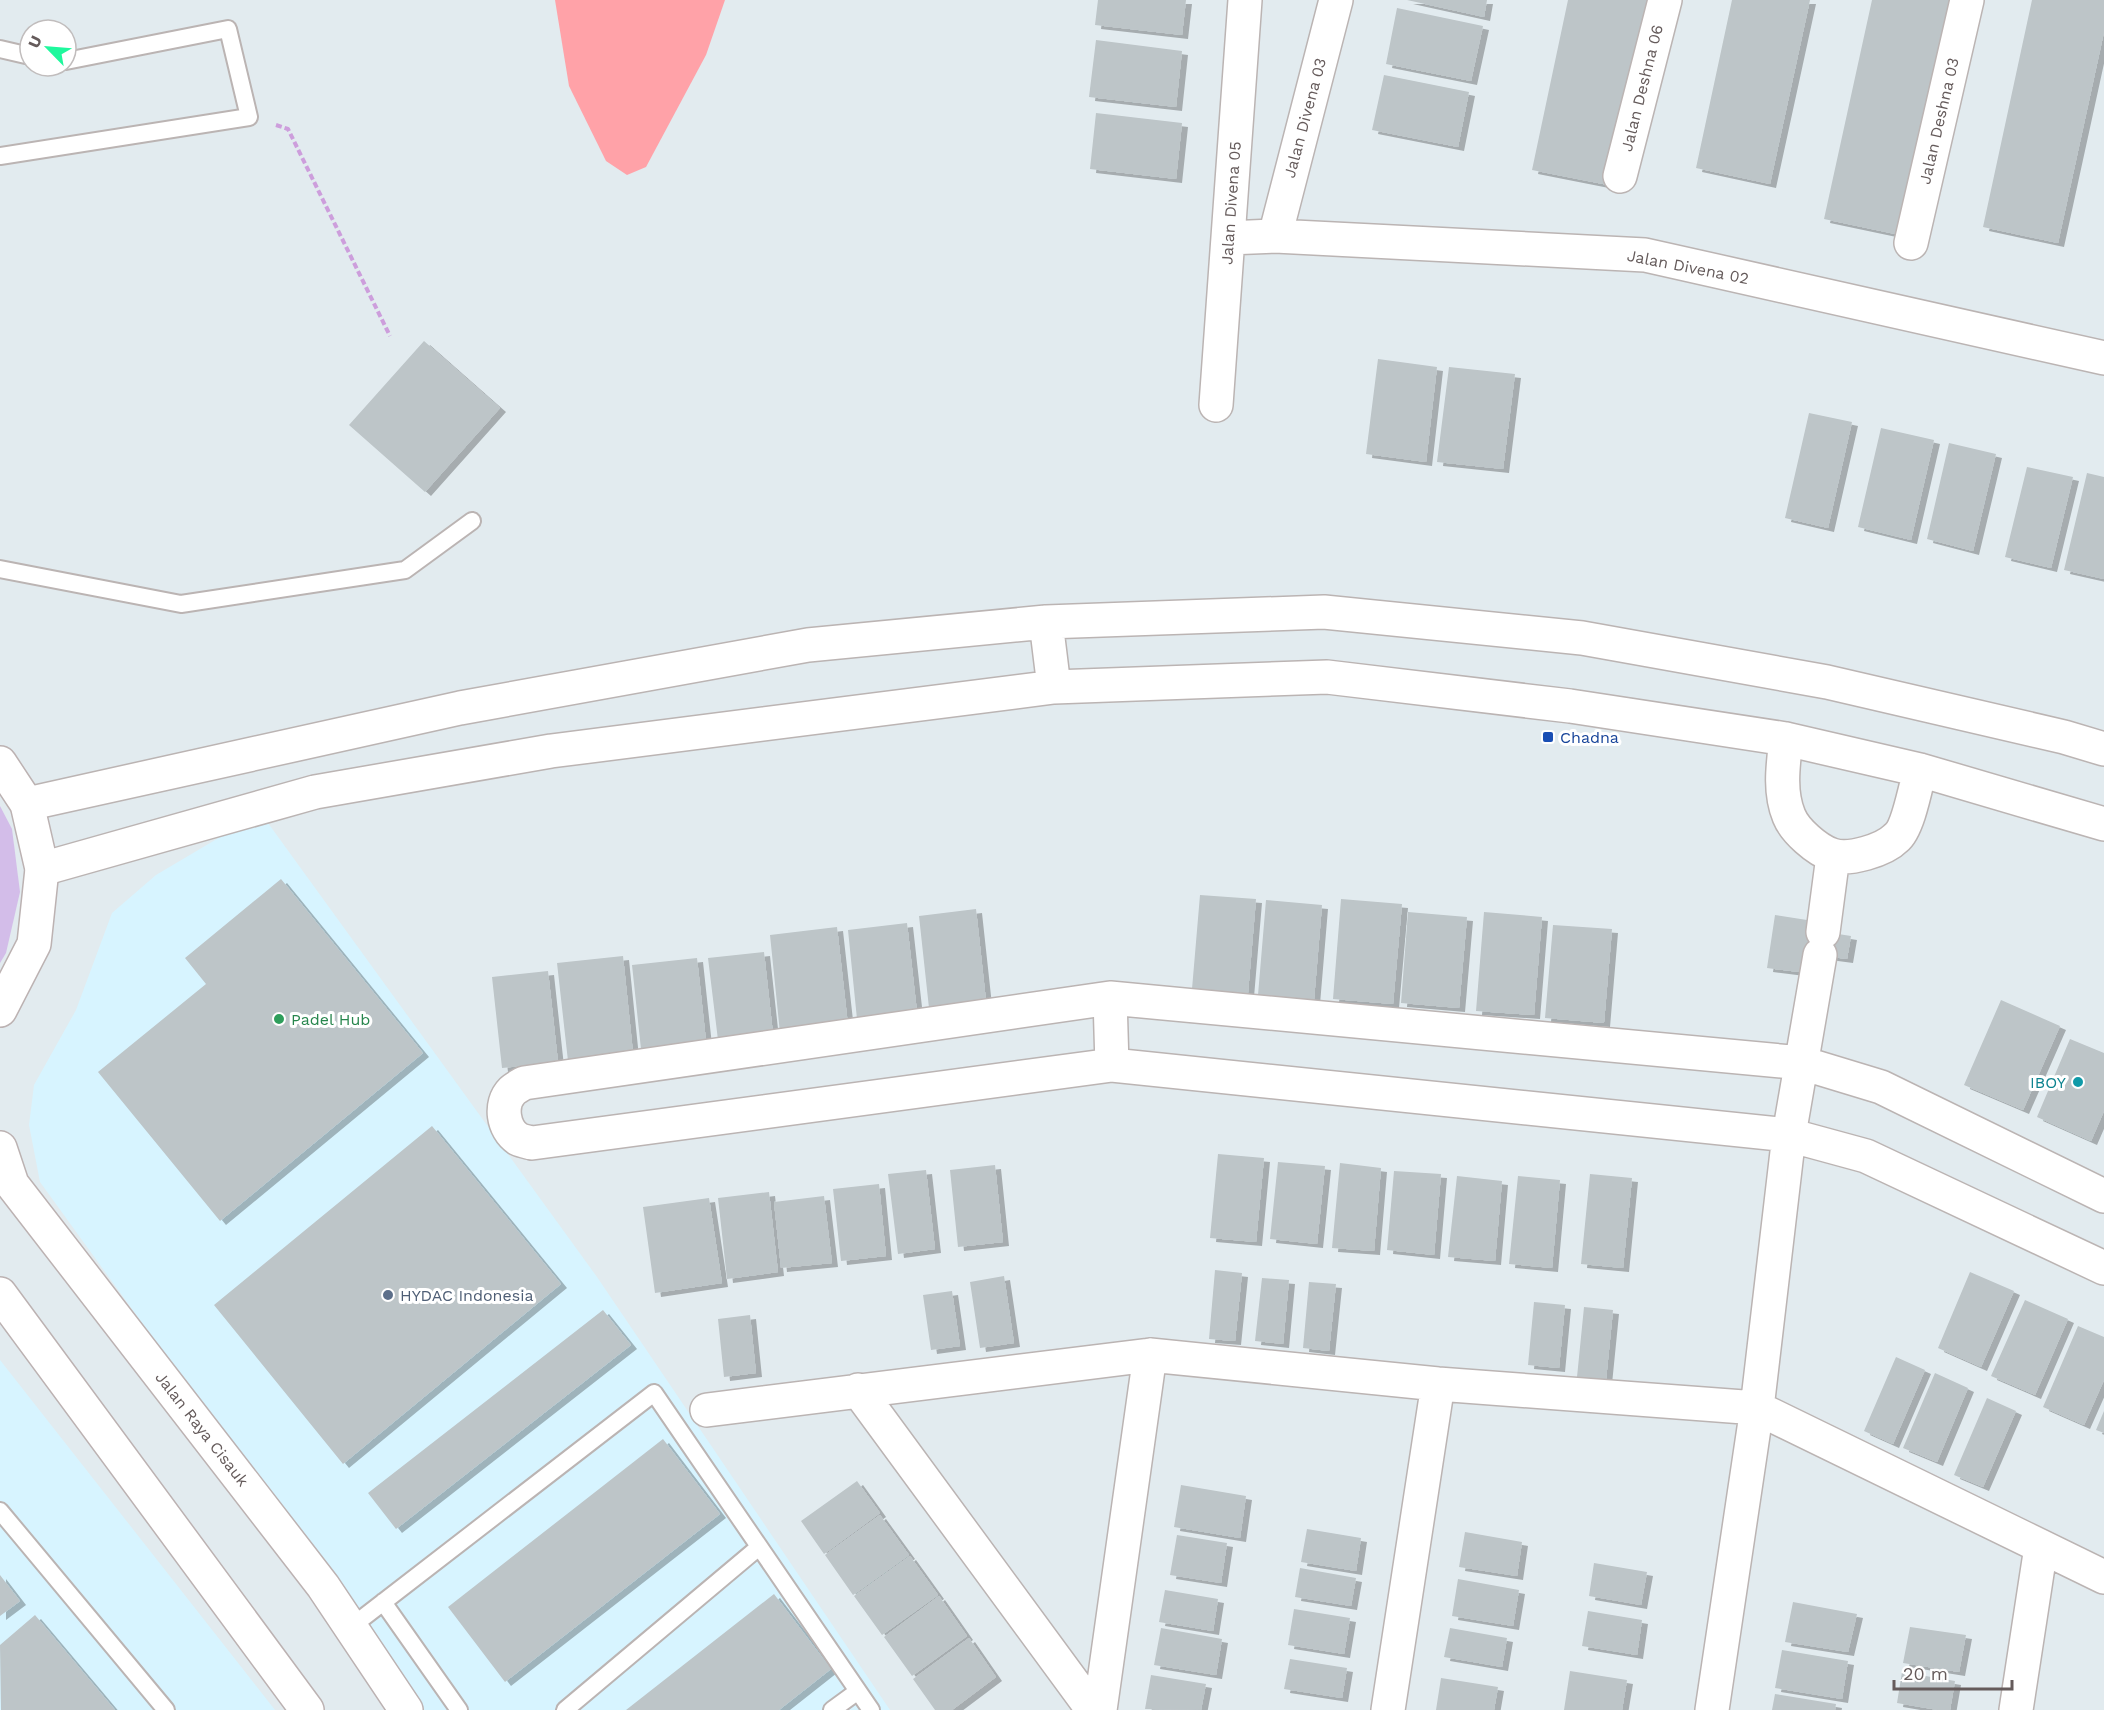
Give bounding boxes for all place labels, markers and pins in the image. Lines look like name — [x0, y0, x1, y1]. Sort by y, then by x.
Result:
place label: Chadna — [1560, 728, 1619, 747]
marker: Chadna — [1541, 730, 1555, 744]
place label: Padel Hub — [291, 1010, 370, 1029]
marker: Padel Hub — [272, 1012, 286, 1026]
place label: IBOY — [2030, 1073, 2066, 1092]
marker: IBOY — [2071, 1075, 2085, 1089]
place label: HYDAC Indonesia — [400, 1286, 533, 1305]
marker: HYDAC Indonesia — [381, 1288, 395, 1302]

